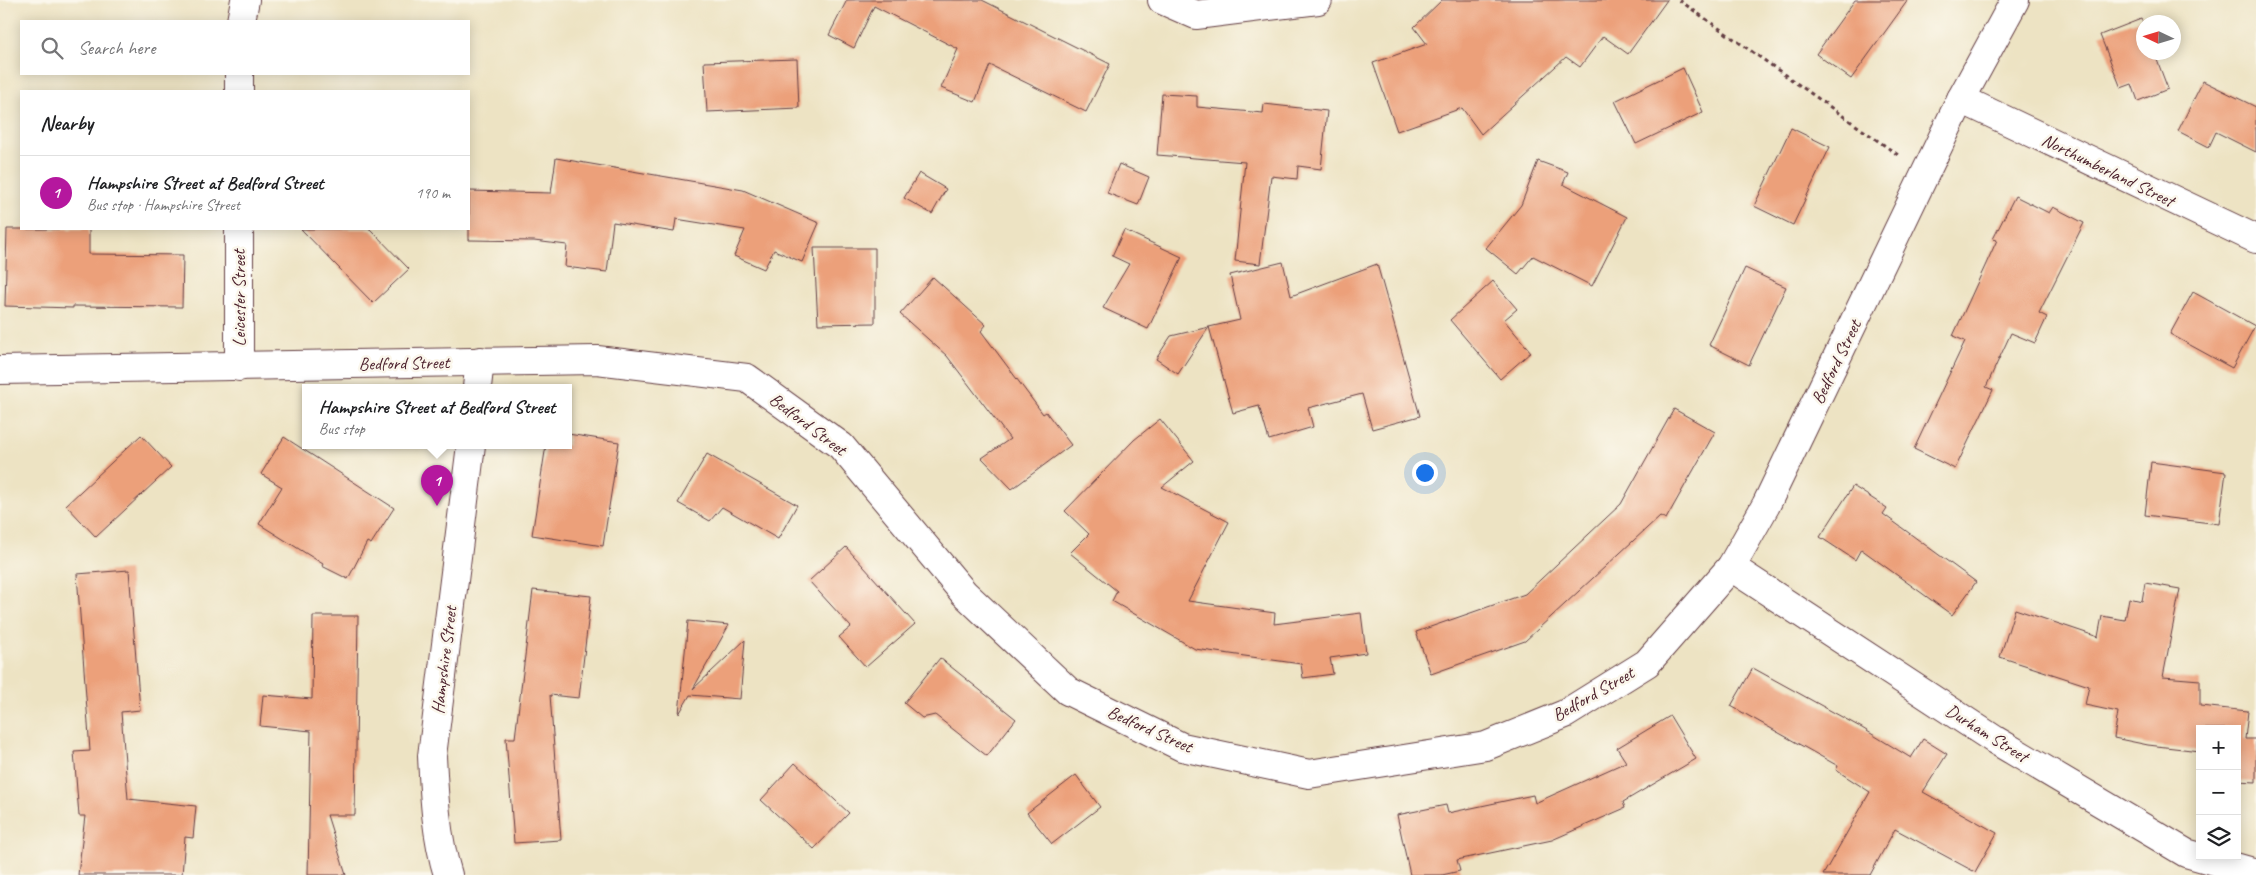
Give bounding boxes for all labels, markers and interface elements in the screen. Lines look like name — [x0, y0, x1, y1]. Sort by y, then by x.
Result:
north arrow — [2136, 15, 2181, 60]
search box — [20, 20, 470, 75]
icon: search — [38, 34, 66, 62]
text: Search here — [78, 36, 155, 60]
text: Nearby — [40, 110, 93, 136]
street label: Northumberland Street — [2038, 128, 2180, 213]
text: Hampshire Street at Bedford Street — [87, 171, 324, 195]
text: 1 — [52, 183, 60, 203]
text: 190 m — [416, 183, 450, 203]
text: Bus stop · Hampshire Street — [87, 195, 240, 215]
street label: Leicester Street — [228, 248, 250, 346]
street label: Bedford Street — [1806, 315, 1867, 408]
street label: Bedford Street — [358, 351, 452, 375]
popup — [302, 384, 572, 449]
street label: Bedford Street — [765, 388, 852, 461]
text: Hampshire Street at Bedford Street — [319, 395, 555, 419]
text: Bus stop — [319, 419, 365, 439]
your location — [1412, 460, 1438, 486]
pin: 1 — [421, 465, 453, 506]
street label: Hampshire Street — [426, 603, 462, 715]
street label: Bedford Street — [1548, 661, 1640, 726]
street label: Durham Street — [1942, 699, 2035, 768]
street label: Bedford Street — [1104, 701, 1198, 758]
map controls — [2196, 725, 2241, 860]
button: + — [2196, 725, 2241, 770]
button: − — [2196, 770, 2241, 815]
button: layers — [2196, 815, 2241, 860]

